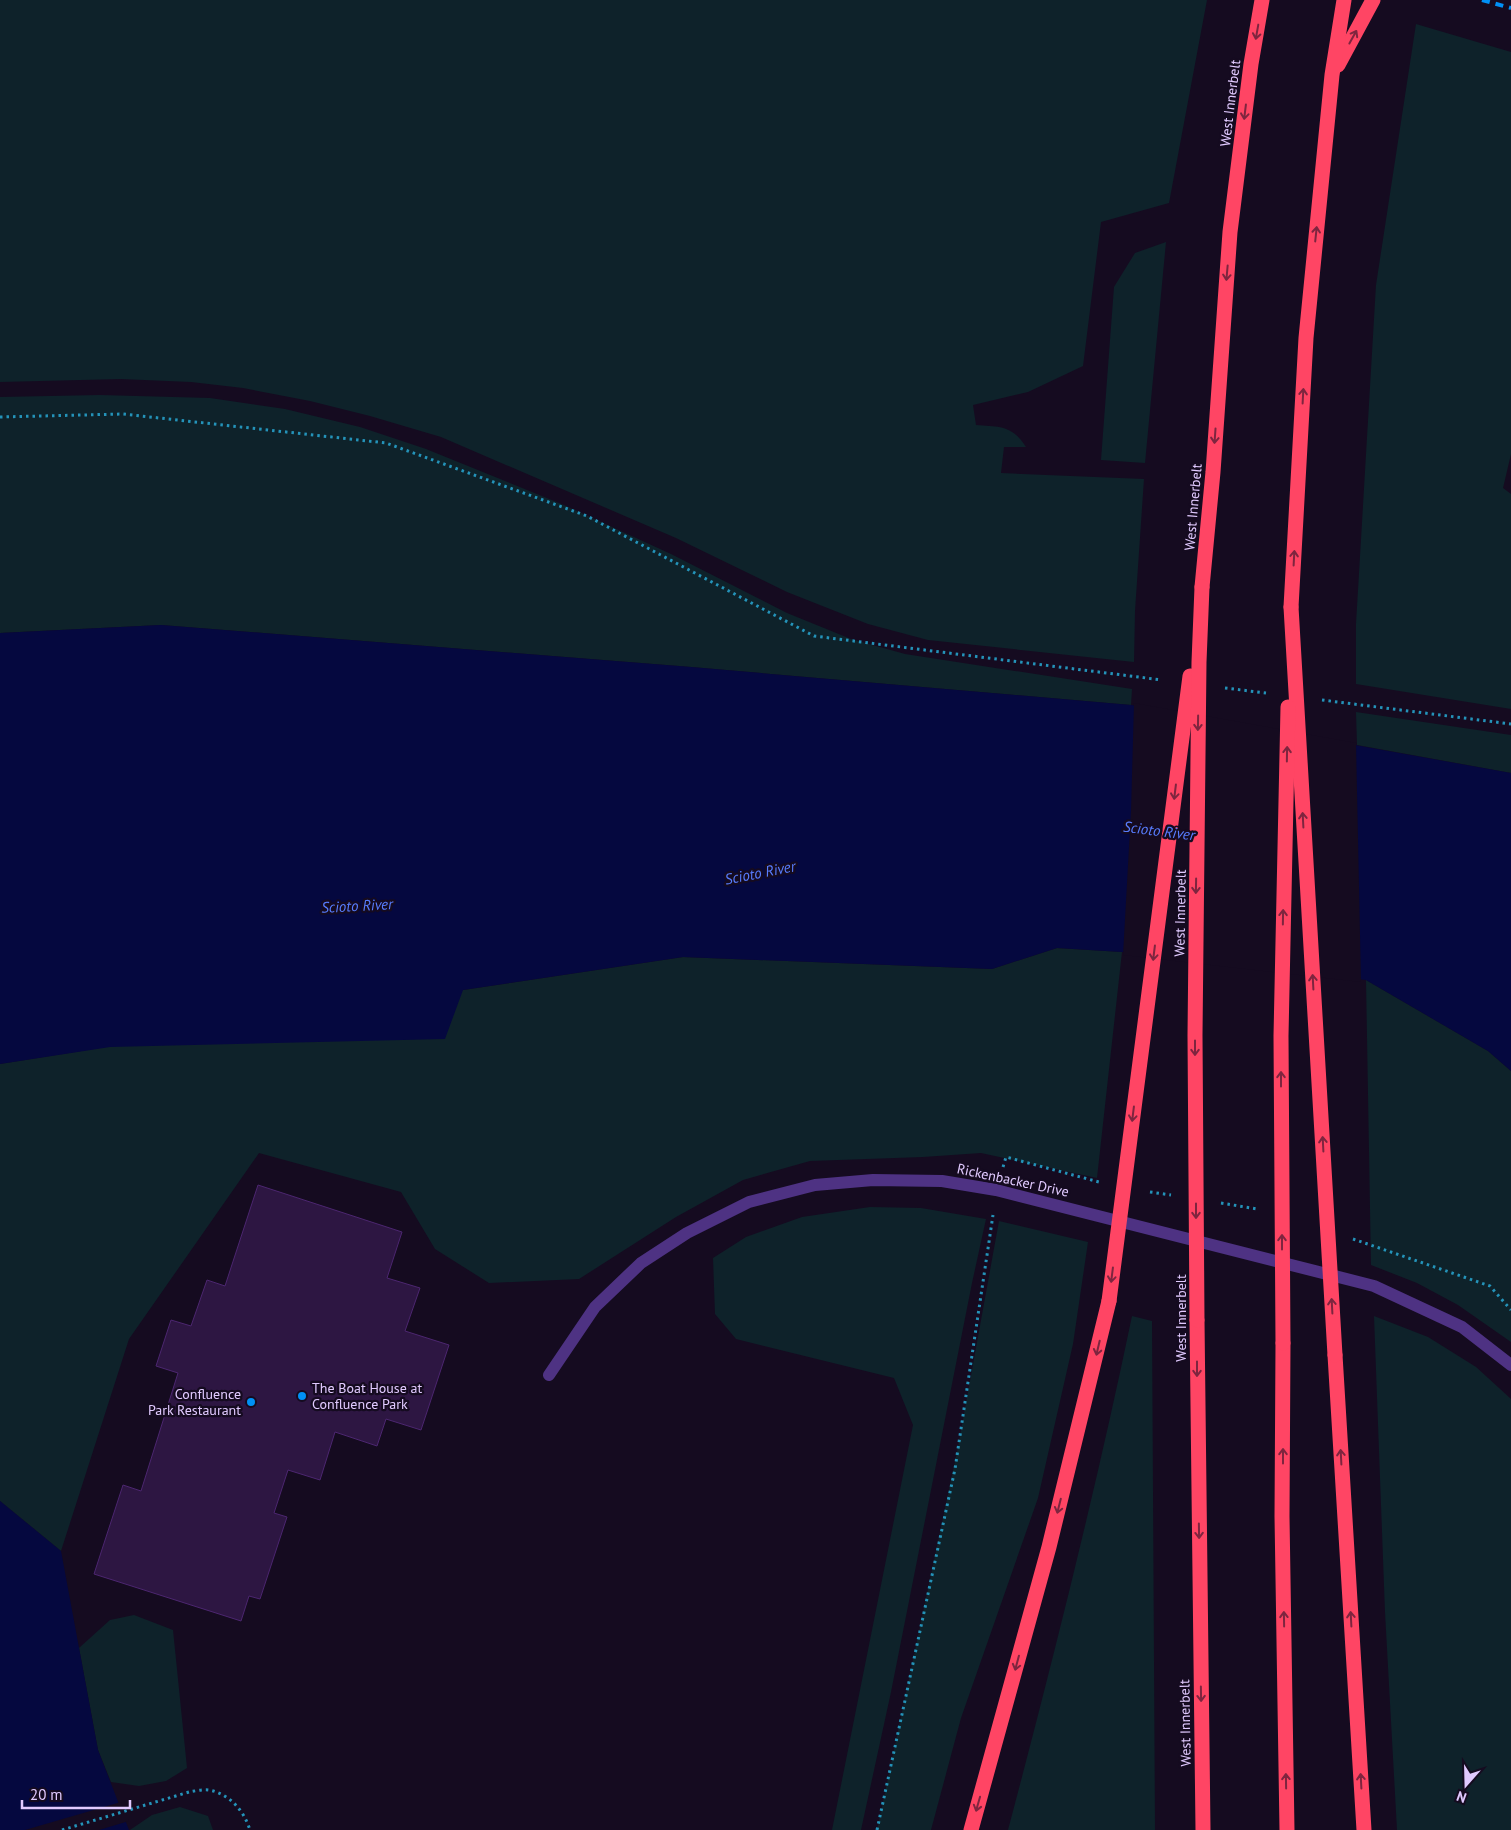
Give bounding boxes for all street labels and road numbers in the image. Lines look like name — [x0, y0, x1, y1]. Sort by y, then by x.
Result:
street label: West Innerbelt — [1216, 58, 1244, 147]
street label: West Innerbelt — [1180, 462, 1206, 551]
street label: West Innerbelt — [1170, 869, 1190, 957]
street label: Rickenbacker Drive — [955, 1159, 1071, 1201]
street label: West Innerbelt — [1172, 1274, 1190, 1362]
street label: West Innerbelt — [1175, 1679, 1195, 1767]

